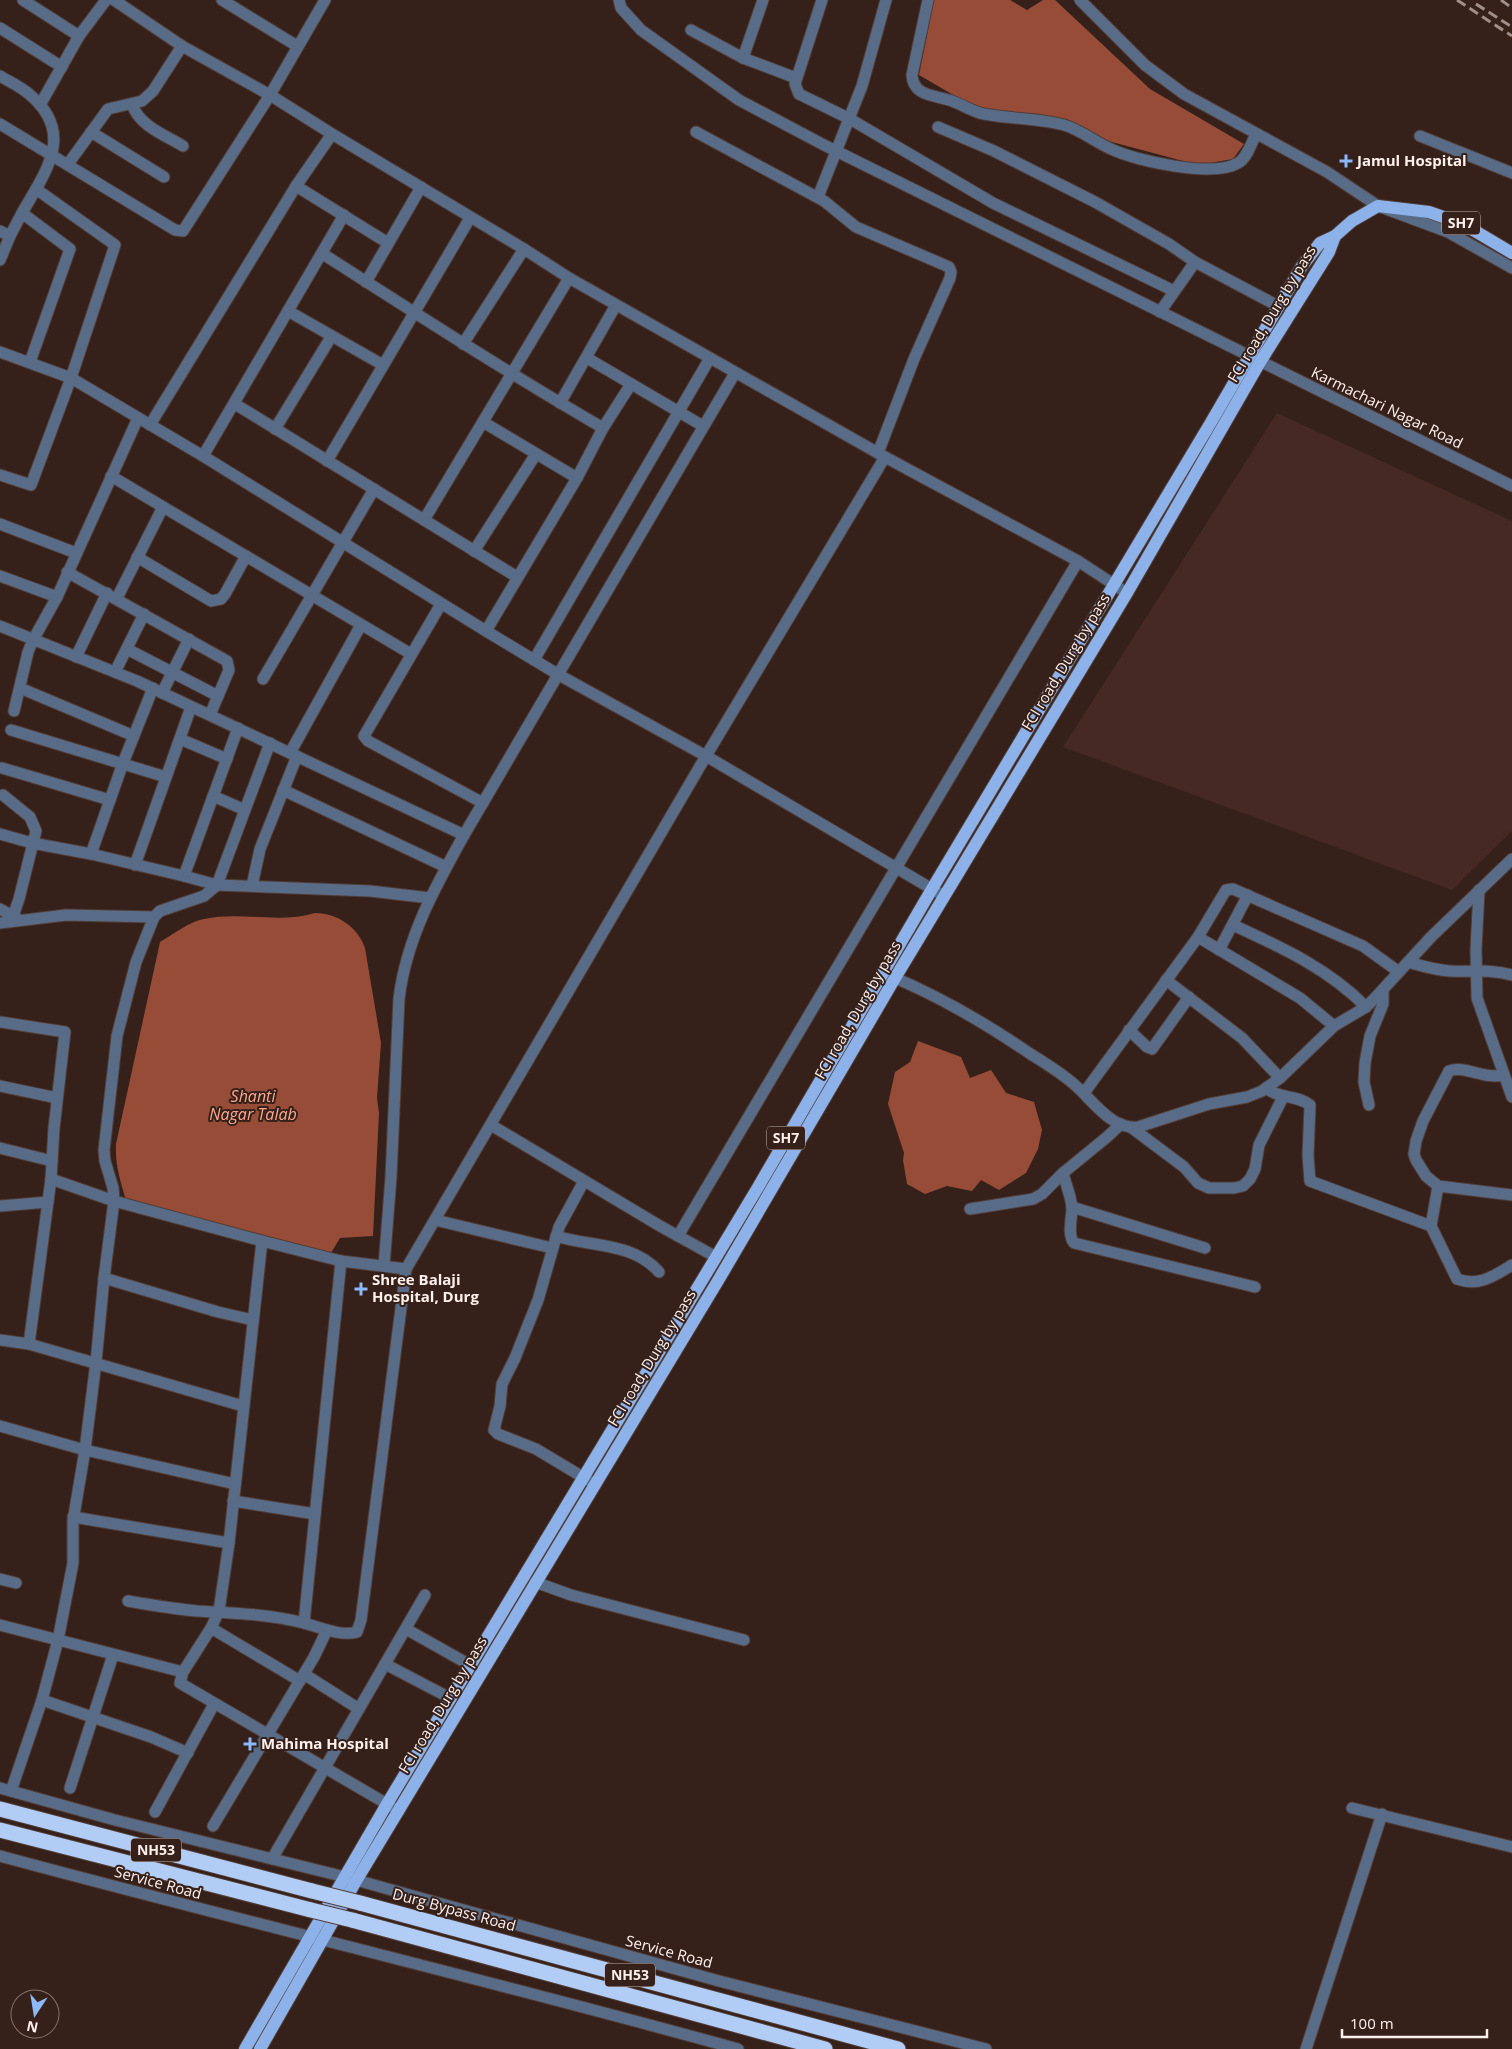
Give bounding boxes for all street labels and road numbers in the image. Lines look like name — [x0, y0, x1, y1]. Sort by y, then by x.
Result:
road number: SH7 — [1442, 212, 1480, 234]
street label: FCI road, Durg by pass — [1222, 241, 1320, 386]
street label: Karmachari Nagar Road — [1308, 362, 1467, 453]
street label: FCI road, Durg by pass — [1016, 589, 1114, 734]
street label: FCI road, Durg by pass — [809, 937, 905, 1082]
road number: SH7 — [767, 1126, 805, 1150]
street label: FCI road, Durg by pass — [602, 1285, 700, 1430]
street label: FCI road, Durg by pass — [393, 1632, 491, 1777]
road number: NH53 — [131, 1838, 181, 1862]
street label: Service Road — [113, 1861, 204, 1903]
street label: Durg Bypass Road — [390, 1883, 518, 1935]
street label: Service Road — [624, 1930, 715, 1972]
road number: NH53 — [605, 1964, 655, 1986]

